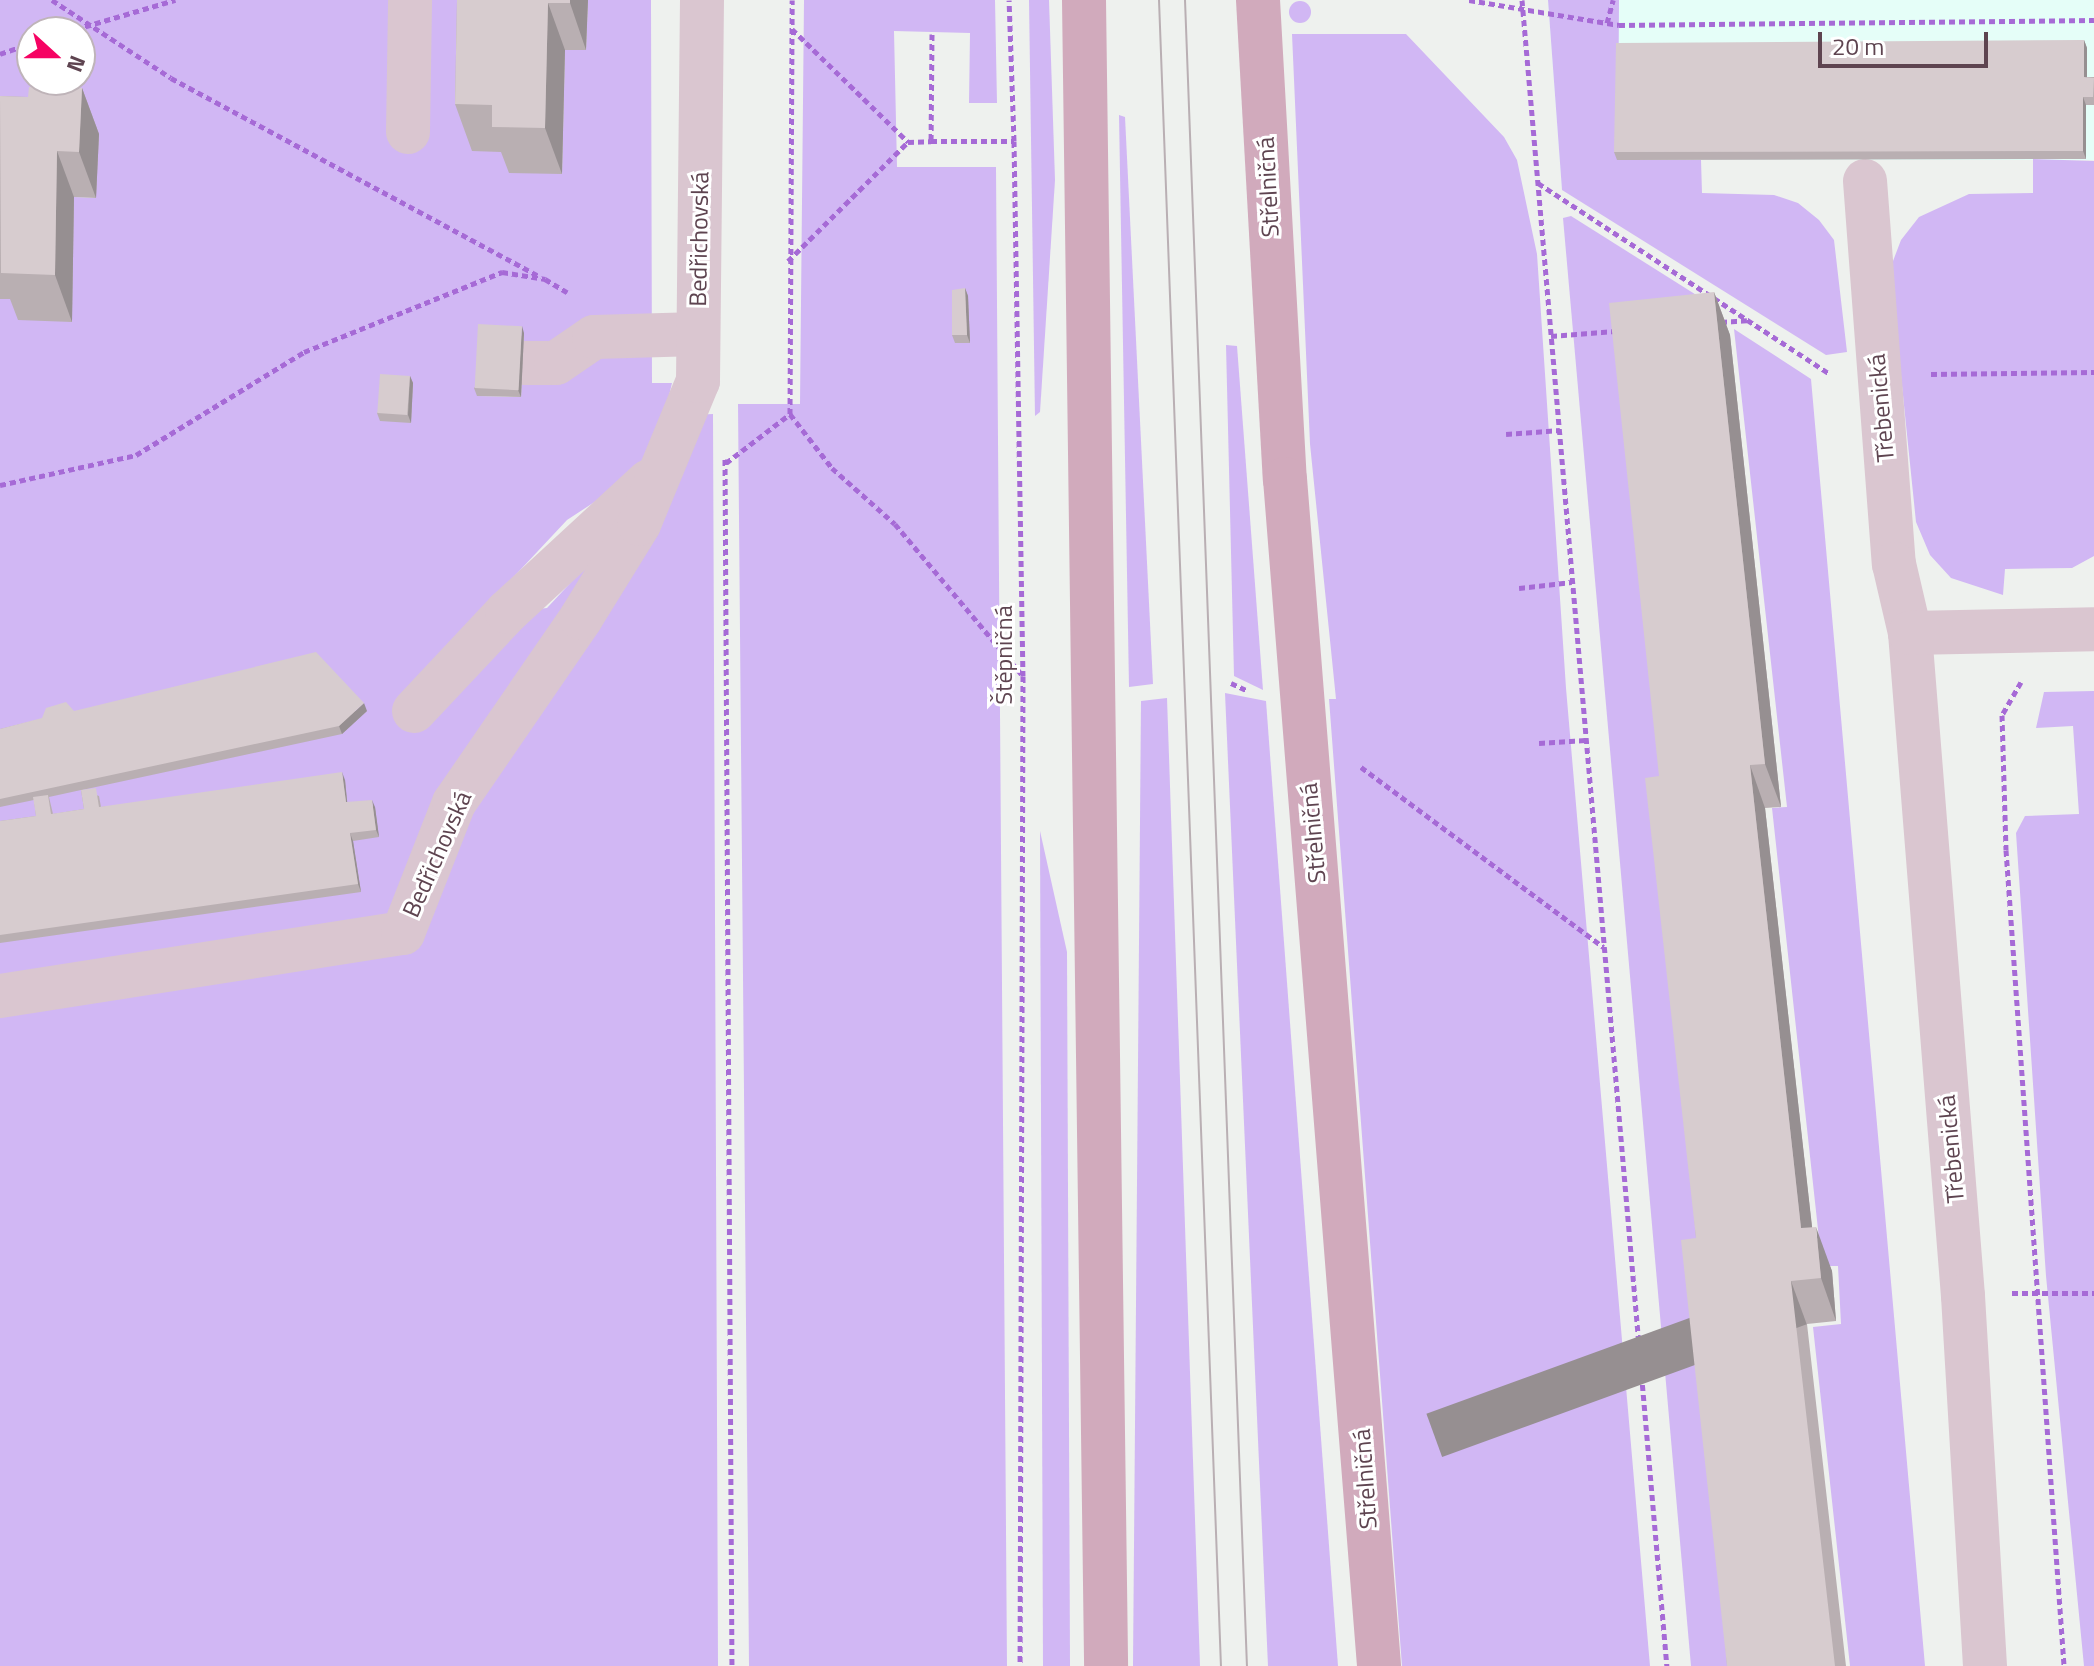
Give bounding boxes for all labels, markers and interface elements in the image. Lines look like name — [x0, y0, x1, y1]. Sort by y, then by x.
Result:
north arrow — [16, 16, 96, 96]
scale bar — [1822, 16, 1992, 66]
text: 20 m — [1832, 28, 1884, 64]
text: N — [58, 51, 95, 77]
street label: Střelničná — [1251, 136, 1285, 238]
street label: Bedřichovská — [683, 171, 715, 307]
street label: Třebenická — [1862, 353, 1900, 463]
street label: Štěpničná — [990, 605, 1018, 705]
street label: Střelničná — [1294, 782, 1332, 884]
street label: Bedřichovská — [396, 786, 478, 922]
street label: Třebenická — [1932, 1094, 1970, 1204]
street label: Střelničná — [1347, 1428, 1383, 1530]

